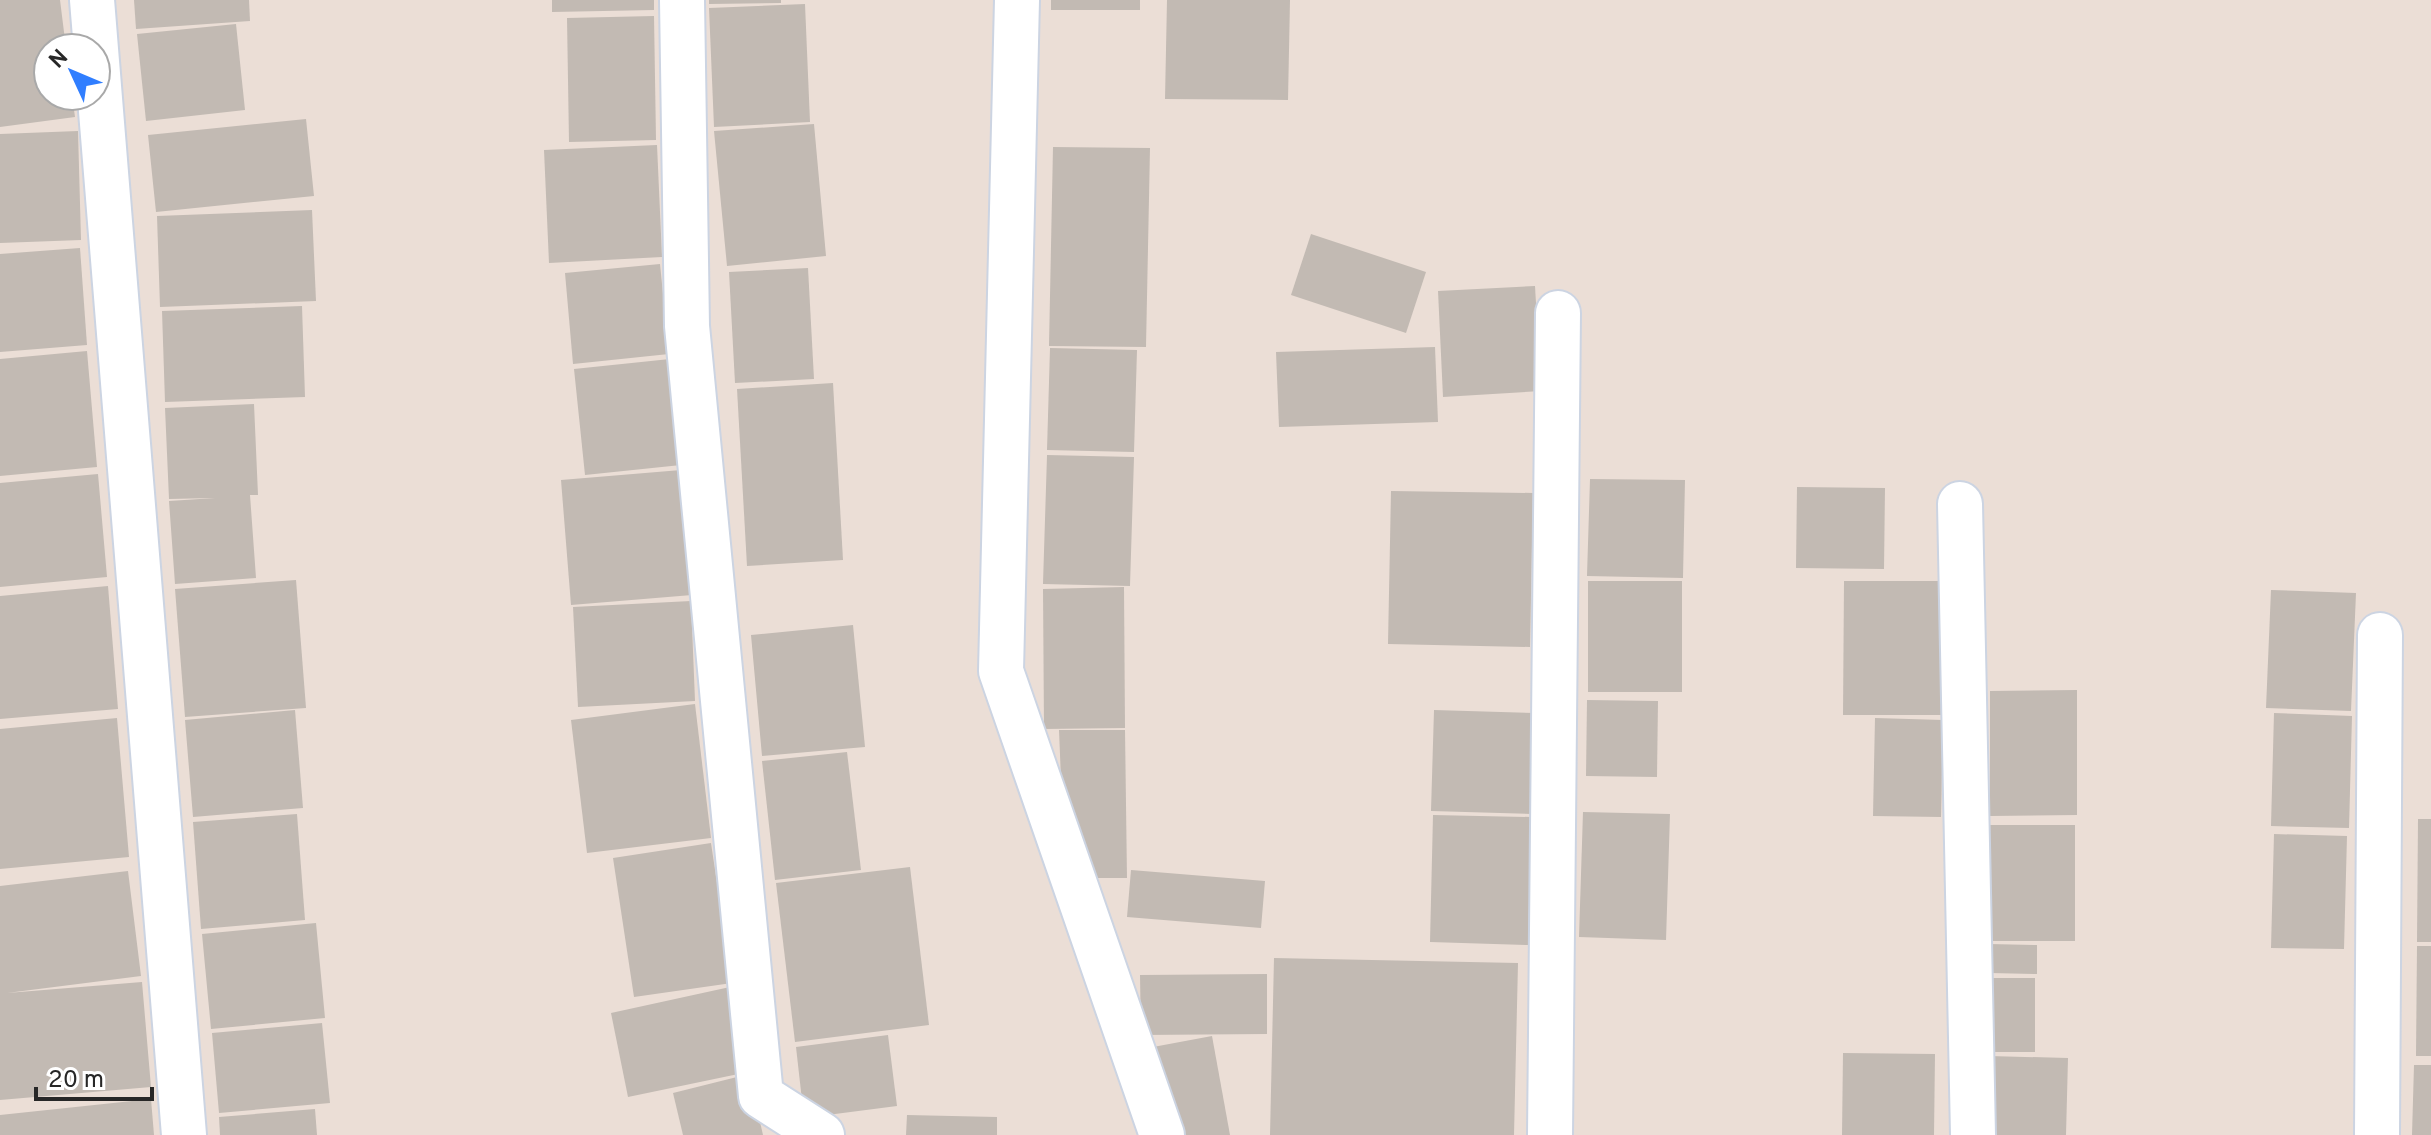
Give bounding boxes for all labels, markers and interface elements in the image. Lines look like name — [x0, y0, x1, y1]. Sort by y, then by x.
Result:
north arrow — [32, 32, 112, 112]
text: N — [44, 45, 75, 75]
scale bar — [36, 1051, 152, 1101]
text: 20 m — [48, 1066, 104, 1096]

